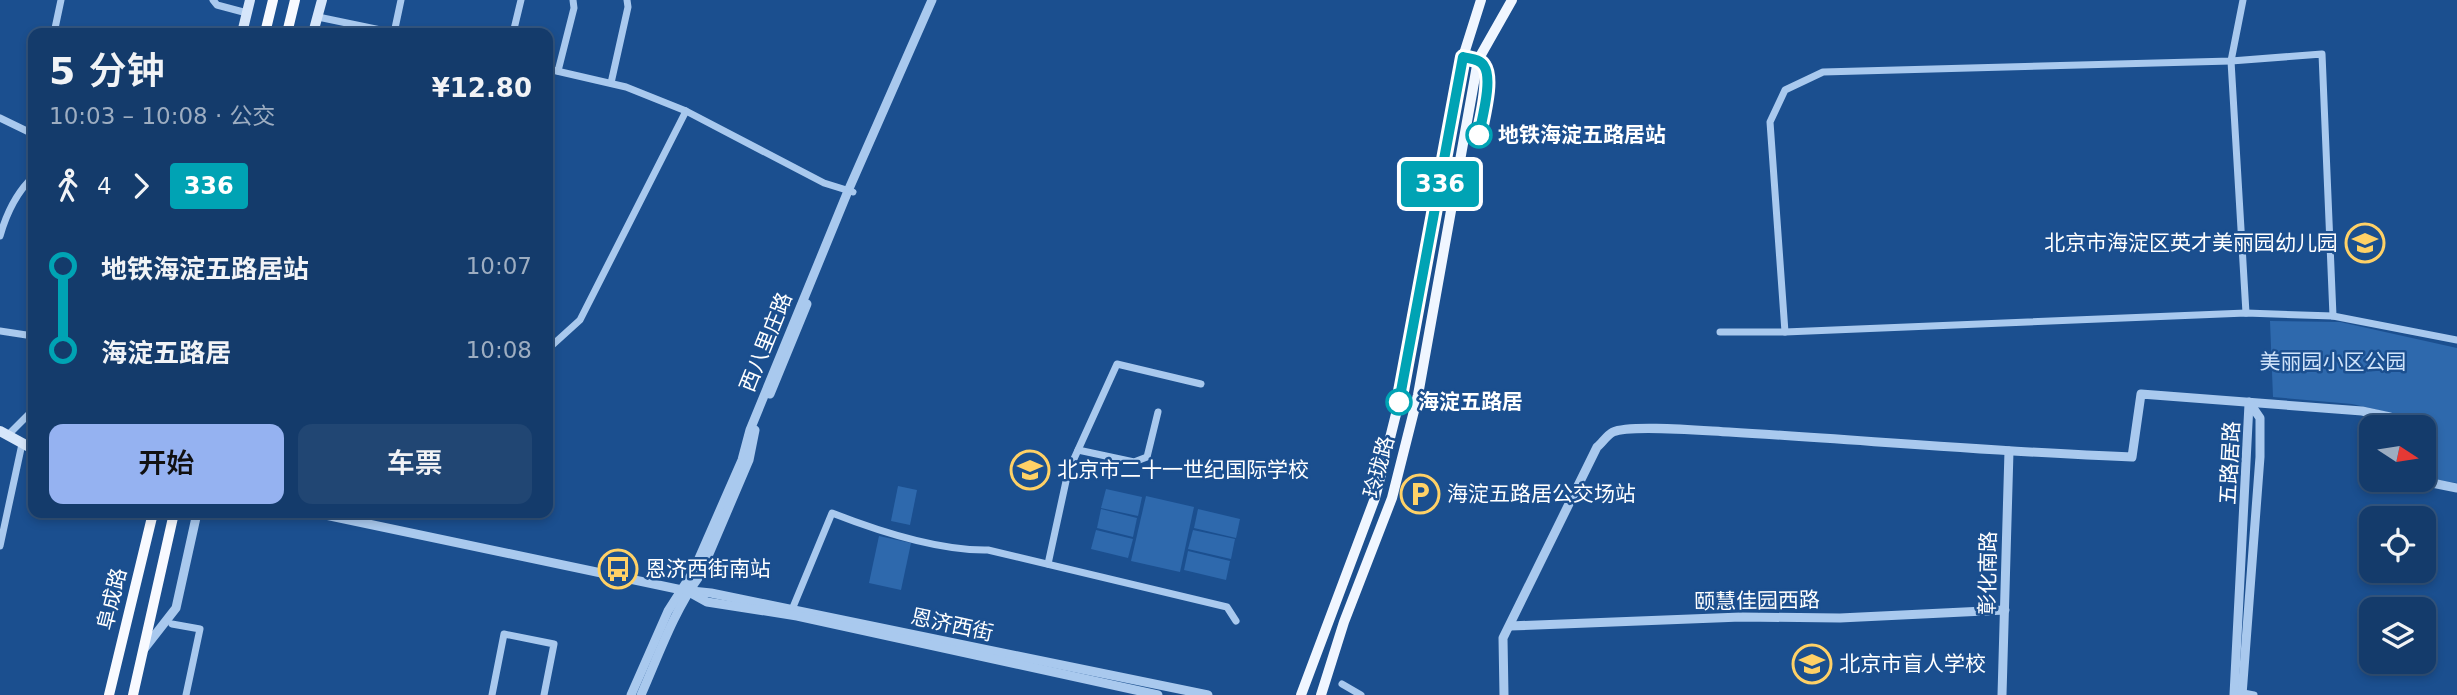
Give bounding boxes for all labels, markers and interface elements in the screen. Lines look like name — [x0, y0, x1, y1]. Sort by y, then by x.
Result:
text: 5 分钟 — [49, 49, 165, 93]
text: ¥12.80 — [432, 73, 532, 103]
text: 10:03 – 10:08 · 公交 — [49, 103, 276, 129]
marker: 地铁海淀五路居站 — [1466, 122, 1492, 148]
place label: 地铁海淀五路居站 — [1498, 123, 1666, 147]
line badge: 336 — [1400, 161, 1480, 207]
icon: walk — [49, 167, 87, 205]
icon: forward — [122, 167, 160, 205]
text: 336 — [1415, 170, 1465, 198]
text: 336 — [184, 172, 234, 200]
text: 4 — [97, 173, 112, 199]
school or university icon: 北京市海淀区英才美丽园幼儿园 — [2344, 222, 2386, 264]
place label: 北京市海淀区英才美丽园幼儿园 — [2044, 231, 2338, 255]
text: 10:07 — [466, 253, 532, 279]
text: 地铁海淀五路居站 — [101, 254, 309, 284]
street label: 西八里庄路 — [735, 289, 797, 395]
text: 10:08 — [466, 337, 532, 363]
text: 海淀五路居 — [101, 338, 231, 368]
park label: 美丽园小区公园 — [2260, 350, 2407, 374]
marker: 海淀五路居 — [1386, 389, 1412, 415]
place label: 海淀五路居 — [1418, 390, 1523, 414]
north arrow — [2359, 415, 2436, 492]
map controls — [2359, 415, 2436, 674]
street label: 五路居路 — [2216, 420, 2244, 506]
button: 开始 — [49, 424, 284, 504]
button: 车票 — [298, 424, 532, 504]
street label: 玲珑路 — [1359, 433, 1399, 501]
school or university icon: 北京市二十一世纪国际学校 — [1009, 449, 1051, 491]
place label: 北京市二十一世纪国际学校 — [1057, 458, 1309, 482]
parking icon: 海淀五路居公交场站 — [1399, 473, 1441, 515]
place label: 海淀五路居公交场站 — [1447, 482, 1636, 506]
button: locate — [2359, 506, 2436, 583]
street label: 彰化南路 — [1975, 531, 2001, 615]
bus stop icon: 恩济西街南站 — [597, 548, 639, 590]
place label: 恩济西街南站 — [645, 557, 771, 581]
street label: 阜成路 — [93, 566, 131, 632]
street label: 颐慧佳园西路 — [1694, 588, 1820, 614]
button: layers — [2359, 597, 2436, 674]
street label: 恩济西街 — [908, 605, 996, 645]
school or university icon: 北京市盲人学校 — [1791, 643, 1833, 685]
place label: 北京市盲人学校 — [1839, 652, 1986, 676]

